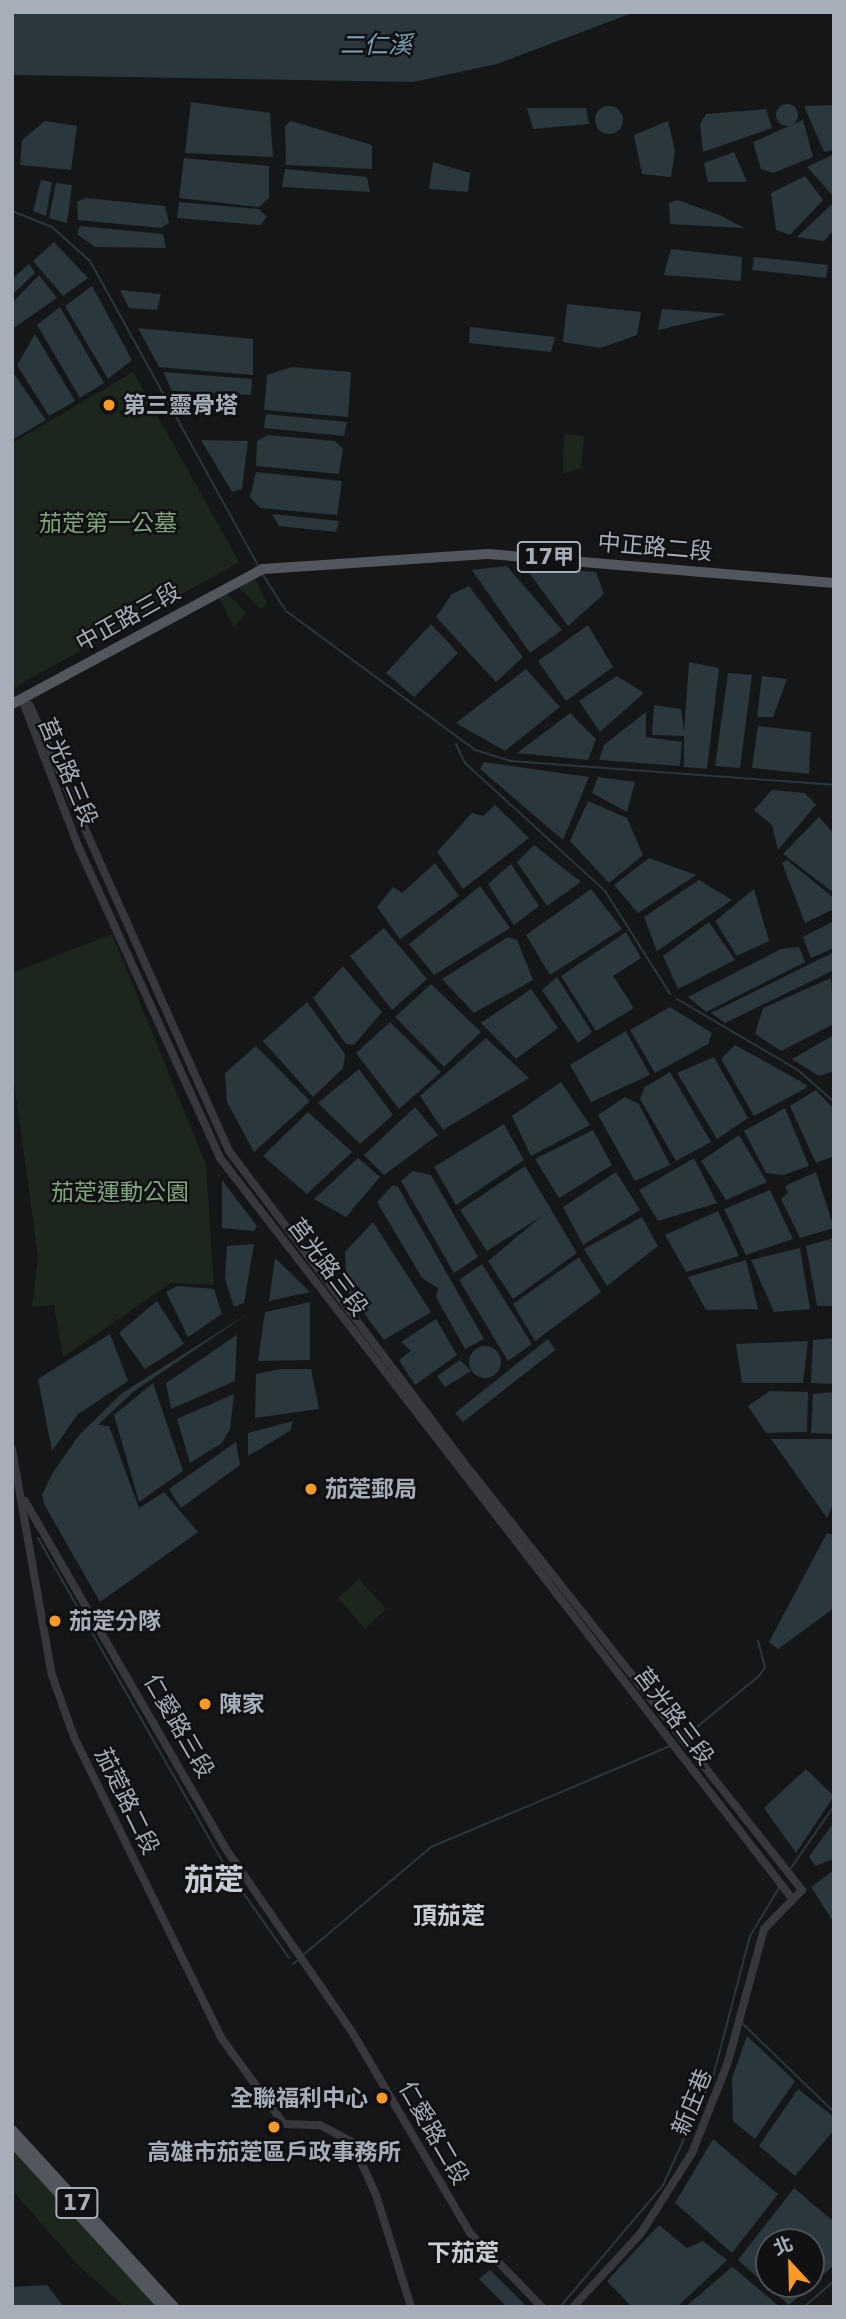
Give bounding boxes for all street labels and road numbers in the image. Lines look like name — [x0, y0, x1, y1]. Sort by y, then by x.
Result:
street label: 中正路二段 — [597, 528, 713, 566]
road number: 17甲 — [516, 540, 582, 574]
street label: 中正路三段 — [71, 577, 185, 657]
street label: 莒光路三段 — [33, 714, 103, 830]
street label: 莒光路三段 — [282, 1213, 374, 1321]
street label: 莒光路三段 — [628, 1662, 720, 1770]
street label: 仁愛路三段 — [138, 1669, 220, 1783]
street label: 茄萣路二段 — [89, 1743, 165, 1859]
street label: 新庄巷 — [666, 2065, 718, 2139]
street label: 仁愛路二段 — [393, 2076, 475, 2190]
road number: 17 — [54, 2186, 100, 2220]

